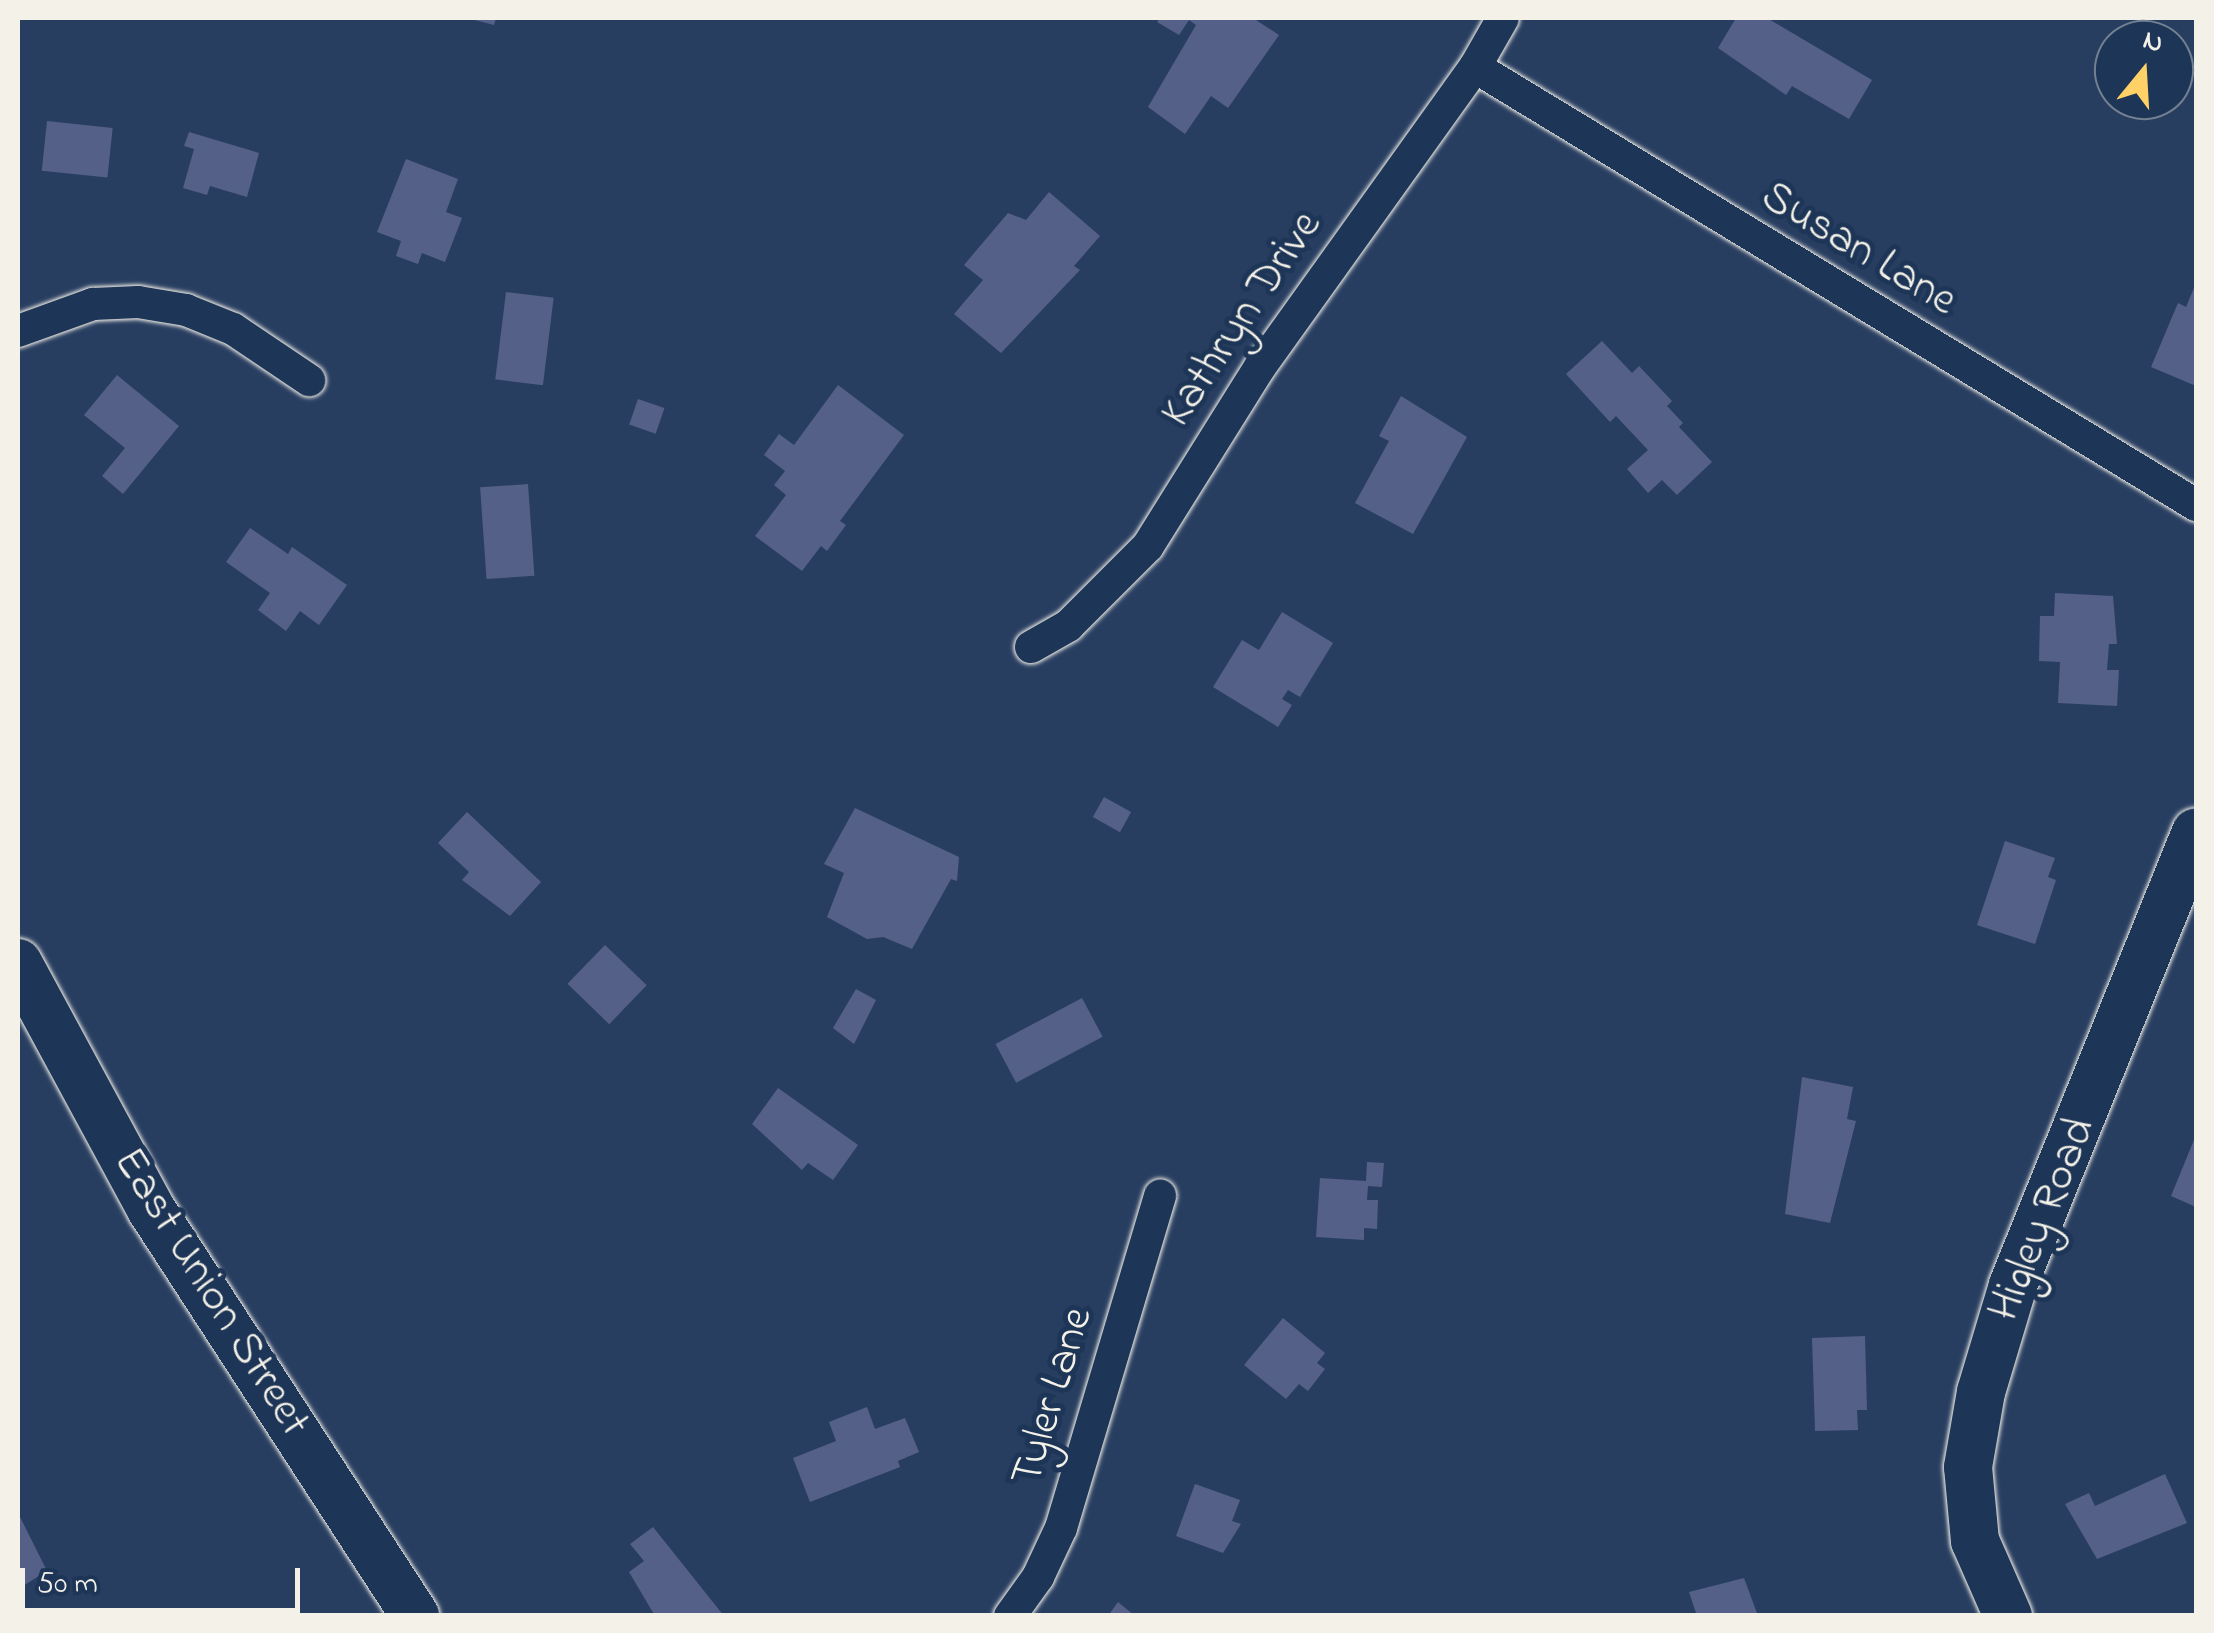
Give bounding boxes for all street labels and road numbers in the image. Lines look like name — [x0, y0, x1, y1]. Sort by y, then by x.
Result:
street label: Susan Lane — [1750, 171, 1966, 329]
street label: Kathryn Drive — [1151, 202, 1335, 438]
street label: Higley Road — [1979, 1110, 2109, 1330]
street label: East Union Street — [100, 1139, 320, 1447]
street label: Tyler Lane — [1001, 1301, 1107, 1493]

